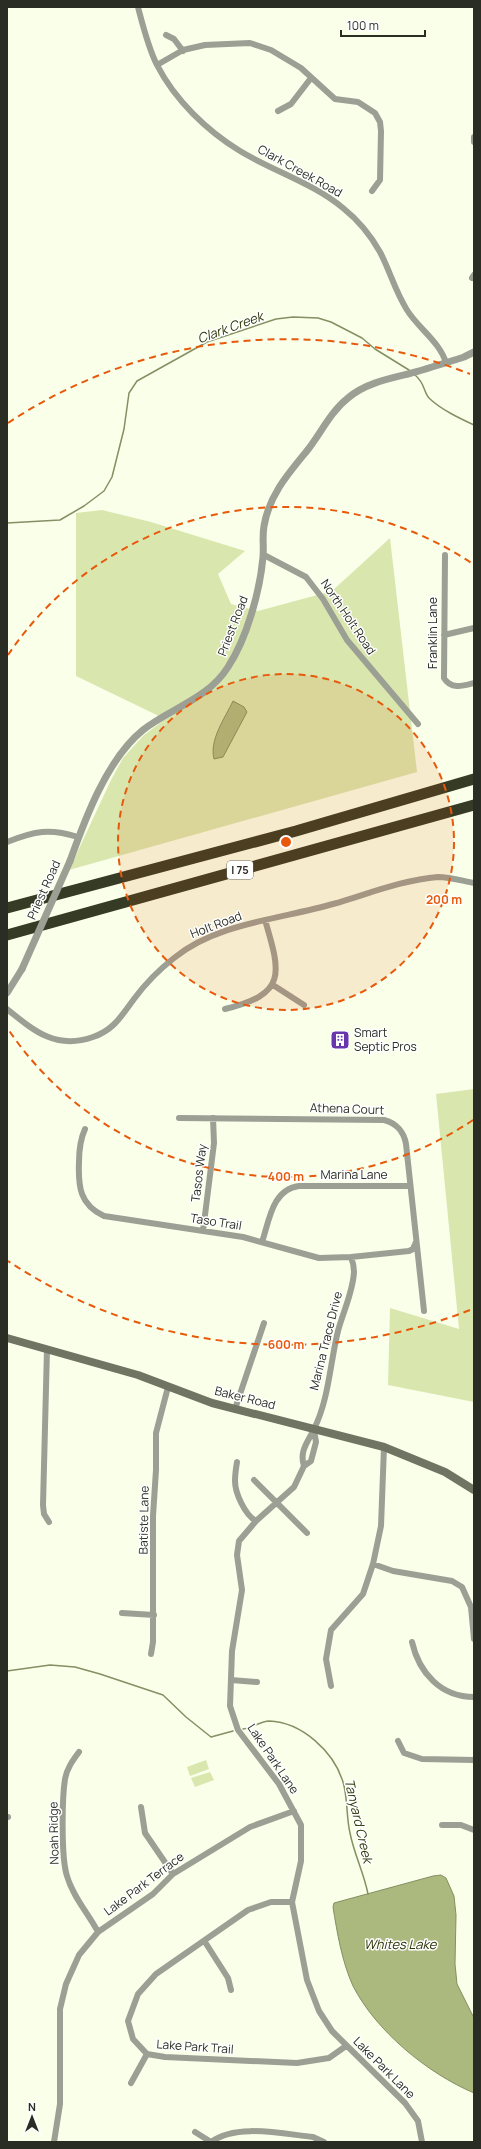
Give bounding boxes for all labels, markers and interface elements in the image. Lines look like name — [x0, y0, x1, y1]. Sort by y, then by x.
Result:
scale bar — [341, 12, 425, 38]
text: 100 m — [347, 17, 379, 34]
street label: Clark Creek Road — [255, 140, 346, 201]
water label: Clark Creek — [195, 306, 268, 347]
street label: North Holt Road — [317, 576, 380, 658]
street label: Priest Road — [213, 593, 252, 658]
street label: Franklin Lane — [424, 597, 441, 669]
centre of rings — [279, 835, 293, 849]
street label: Priest Road — [23, 857, 64, 922]
road number: I 75 — [227, 861, 253, 879]
text: 200 m — [426, 891, 462, 908]
street label: Holt Road — [188, 907, 244, 942]
place label: Smart Septic Pros — [354, 1024, 417, 1055]
building icon: Smart Septic Pros — [329, 1029, 351, 1051]
street label: Athena Court — [310, 1099, 385, 1118]
street label: Tasos Way — [187, 1142, 211, 1203]
street label: Marina Lane — [321, 1166, 387, 1183]
text: 400 m — [268, 1168, 304, 1185]
street label: Taso Trail — [189, 1209, 243, 1234]
street label: Marina Trace Drive — [305, 1290, 346, 1392]
text: 600 m — [268, 1336, 304, 1353]
street label: Baker Road — [213, 1382, 277, 1413]
street label: Batiste Lane — [134, 1485, 153, 1555]
street label: Lake Park Lane — [244, 1720, 303, 1797]
water label: Tanyard Creek — [341, 1777, 378, 1867]
street label: Noah Ridge — [44, 1801, 63, 1865]
street label: Lake Park Terrace — [100, 1848, 187, 1919]
water label: Whites Lake — [364, 1935, 438, 1953]
street label: Lake Park Lane — [350, 2033, 419, 2102]
street label: Lake Park Trail — [156, 2035, 234, 2058]
north arrow — [12, 2097, 52, 2137]
text: N — [28, 2099, 36, 2114]

